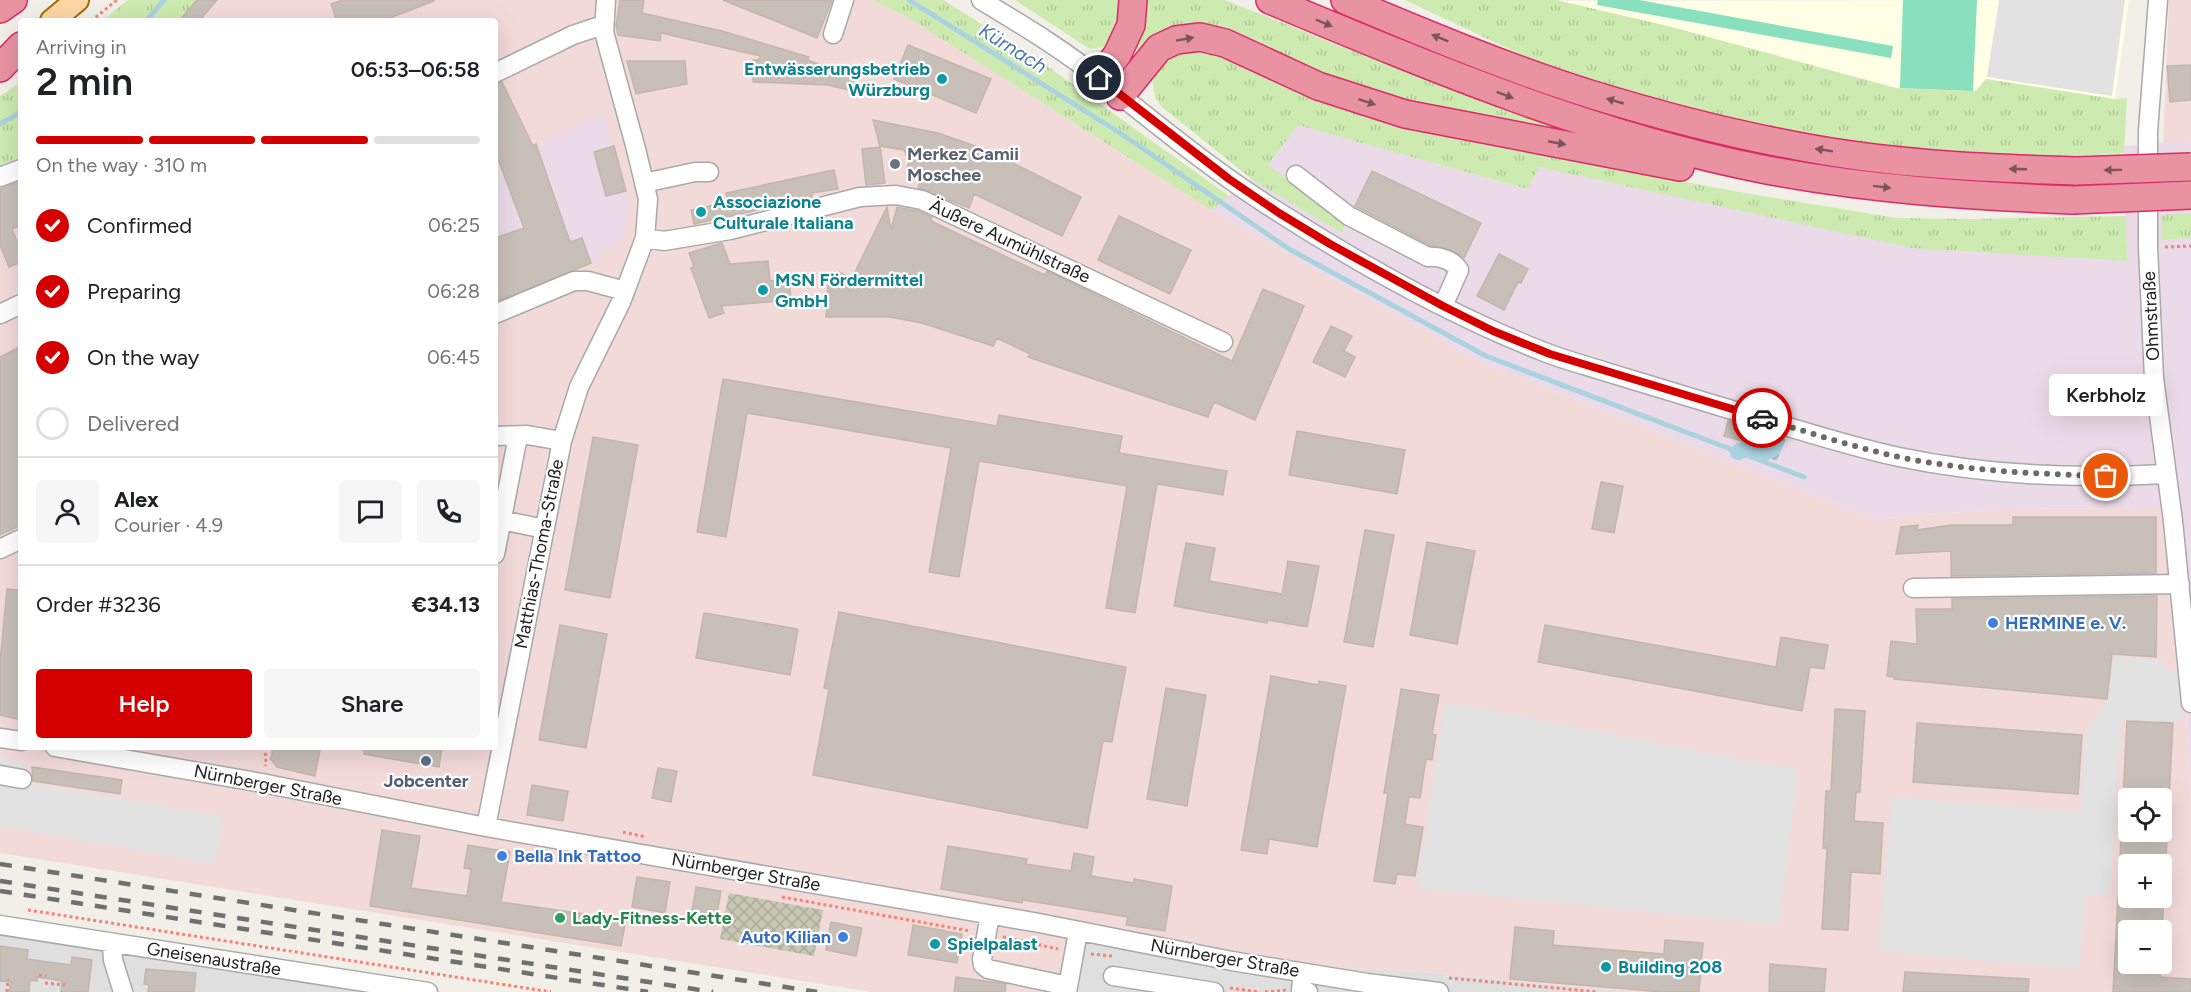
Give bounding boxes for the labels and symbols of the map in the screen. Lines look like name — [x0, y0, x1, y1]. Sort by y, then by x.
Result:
water label: Kürnach — [975, 18, 1051, 78]
one-way arrow — [1316, 18, 1334, 28]
one-way arrow — [1431, 33, 1449, 43]
one-way arrow — [1176, 34, 1195, 43]
pin — [1073, 52, 1124, 103]
place label: Entwässerungsbetrieb Würzburg — [744, 58, 930, 101]
marker: Entwässerungsbetrieb Würzburg — [935, 72, 949, 86]
one-way arrow — [1497, 90, 1515, 100]
one-way arrow — [1605, 96, 1623, 105]
one-way arrow — [1358, 98, 1376, 107]
one-way arrow — [1548, 139, 1567, 148]
place label: Merkez Camii Moschee — [907, 143, 1019, 186]
one-way arrow — [1814, 146, 1833, 155]
marker: Merkez Camii Moschee — [888, 157, 902, 171]
one-way arrow — [2008, 165, 2027, 174]
one-way arrow — [2103, 166, 2122, 175]
one-way arrow — [1873, 182, 1892, 192]
place label: Associazione Culturale Italiana — [713, 191, 854, 234]
street label: Äußere Aumühlstraße — [926, 194, 1094, 288]
marker: Associazione Culturale Italiana — [694, 205, 708, 219]
place label: MSN Fördermittel GmbH — [775, 269, 923, 312]
street label: Ohmstraße — [2138, 270, 2164, 361]
marker: MSN Fördermittel GmbH — [756, 283, 770, 297]
callout: Kerbholz — [2049, 374, 2163, 416]
courier — [1732, 388, 1792, 448]
pin — [2080, 450, 2131, 501]
street label: Matthias-Thoma-Straße — [510, 457, 568, 651]
place label: HERMINE e. V. — [2005, 612, 2126, 634]
marker: HERMINE e. V. — [1986, 616, 2000, 630]
marker: Jobcenter — [419, 754, 433, 768]
street label: Nürnberger Straße — [192, 760, 344, 810]
place label: Jobcenter — [383, 770, 469, 792]
place label: Bella Ink Tattoo — [514, 845, 641, 867]
street label: Nürnberger Straße — [670, 848, 822, 896]
marker: Bella Ink Tattoo — [495, 849, 509, 863]
place label: Lady-Fitness-Kette — [572, 907, 732, 929]
marker: Lady-Fitness-Kette — [553, 911, 567, 925]
place label: Auto Kilian — [740, 926, 831, 948]
marker: Auto Kilian — [836, 930, 850, 944]
place label: Spielpalast — [947, 933, 1038, 955]
street label: Nürnberger Straße — [1149, 934, 1301, 982]
marker: Spielpalast — [928, 937, 942, 951]
street label: Gneisenaustraße — [145, 938, 283, 981]
place label: Building 208 — [1618, 956, 1722, 978]
marker: Building 208 — [1599, 960, 1613, 974]

